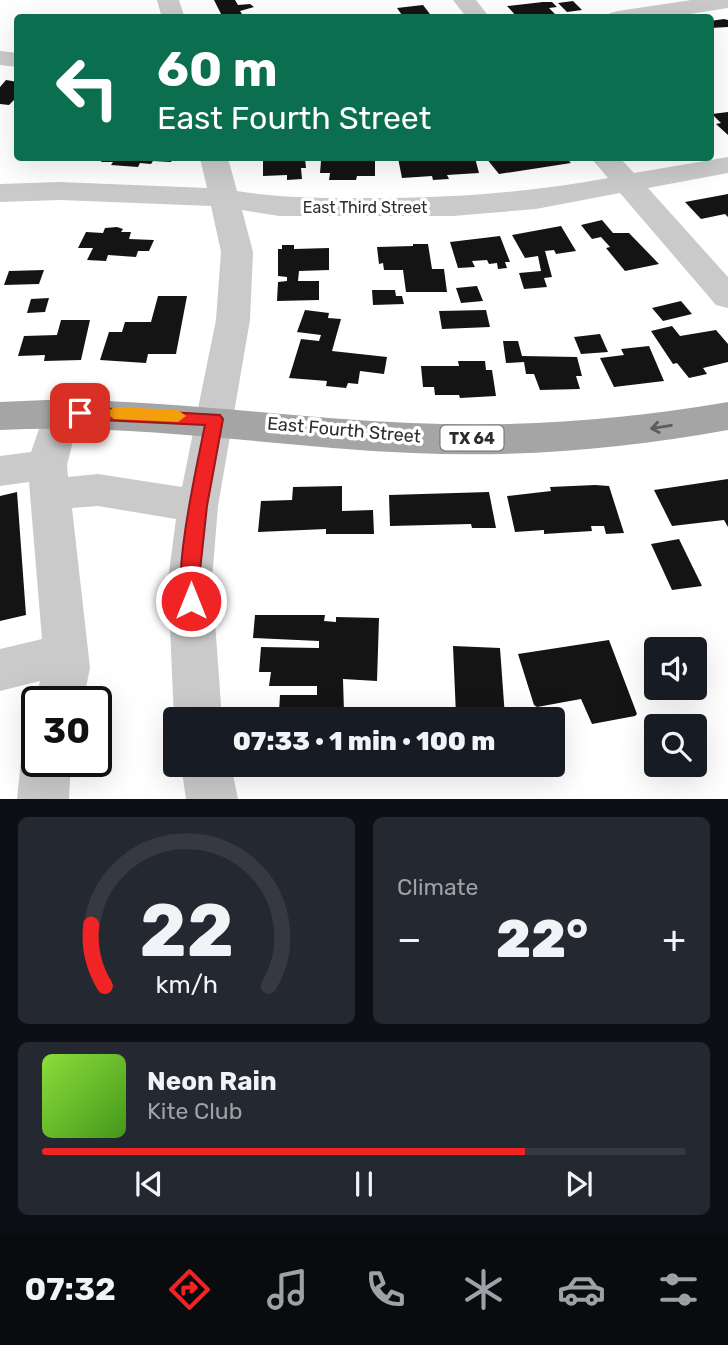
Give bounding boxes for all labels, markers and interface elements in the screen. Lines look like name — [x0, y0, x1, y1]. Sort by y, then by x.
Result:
text: 60 m — [157, 40, 278, 98]
icon: left — [42, 42, 133, 133]
text: East Fourth Street — [157, 99, 431, 137]
street label: East Third Street — [303, 198, 427, 217]
pin — [50, 383, 110, 443]
icon: arrive — [61, 394, 99, 432]
street label: East Fourth Street — [266, 412, 422, 448]
one-way arrow — [650, 421, 673, 434]
road number: TX 64 — [440, 426, 504, 450]
position arrow — [154, 564, 228, 638]
map controls — [644, 637, 707, 777]
button: sound — [644, 637, 707, 700]
speed limit sign: 30 — [21, 686, 112, 777]
button: search — [644, 714, 707, 777]
text: 07:33 · 1 min · 100 m — [233, 726, 495, 757]
text: Climate — [397, 873, 478, 901]
text: 22 — [139, 889, 234, 975]
text: 22° — [496, 908, 588, 970]
text: − — [397, 916, 422, 962]
text: + — [662, 916, 686, 962]
text: km/h — [155, 970, 218, 999]
text: Neon Rain — [147, 1066, 277, 1097]
text: Kite Club — [147, 1097, 242, 1125]
icon: previous — [130, 1165, 168, 1203]
icon: pause — [345, 1165, 383, 1203]
icon: next — [560, 1165, 598, 1203]
icon: directions — [165, 1265, 214, 1314]
icon: music — [263, 1265, 312, 1314]
icon: phone — [361, 1265, 410, 1314]
icon: climate — [459, 1265, 508, 1314]
icon: car — [557, 1265, 606, 1314]
icon: filters — [654, 1265, 703, 1314]
text: 07:32 — [24, 1270, 116, 1308]

